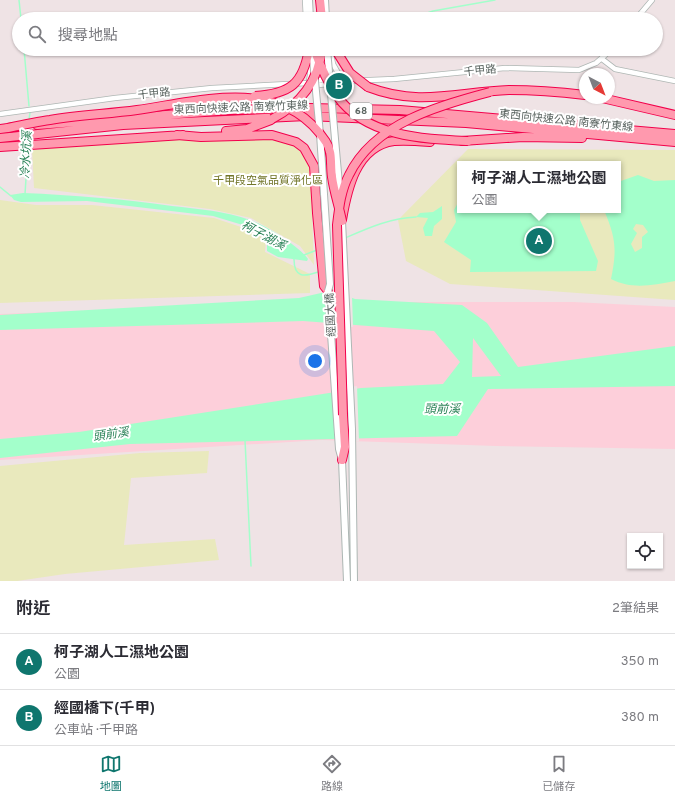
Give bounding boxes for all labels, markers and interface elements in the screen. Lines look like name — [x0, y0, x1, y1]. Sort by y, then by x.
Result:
search box — [12, 12, 663, 56]
icon: search — [26, 23, 48, 45]
text: 搜尋地點 — [58, 27, 118, 46]
street label: 千甲路 — [463, 62, 497, 80]
north arrow — [579, 68, 615, 104]
pin: B — [326, 71, 352, 101]
street label: 千甲路 — [137, 85, 171, 103]
street label: 東西向快速公路 南寮竹東線 — [173, 99, 309, 117]
road number: 68 — [350, 103, 372, 119]
street label: 東西向快速公路 南寮竹東線 — [498, 107, 634, 135]
water label: 冷水坑溪 — [18, 129, 36, 179]
popup — [457, 161, 621, 213]
text: 柯子湖人工濕地公園 — [471, 170, 607, 189]
park label: 千甲段空氣品質淨化區 — [213, 174, 323, 188]
text: 公園 — [471, 193, 498, 209]
water label: 柯子湖溪 — [238, 218, 290, 255]
pin: A — [526, 226, 552, 256]
street label: 經國大橋 — [323, 293, 339, 337]
your location — [305, 351, 325, 371]
water label: 頭前溪 — [424, 402, 462, 418]
water label: 頭前溪 — [92, 424, 132, 445]
map controls — [627, 533, 663, 569]
button: locate — [627, 533, 663, 569]
text: 附近 — [16, 599, 50, 621]
text: 2筆結果 — [612, 601, 659, 617]
text: 柯子湖人工濕地公園 — [54, 644, 189, 663]
text: A — [24, 654, 34, 670]
text: 350 m — [621, 654, 659, 670]
text: 公園 — [54, 667, 80, 683]
text: 經國橋下(千甲) — [54, 700, 155, 719]
text: B — [25, 710, 33, 726]
text: 380 m — [621, 710, 659, 726]
text: 公車站 · 千甲路 — [54, 723, 138, 739]
tab: 地圖 — [100, 753, 122, 794]
tab: 路線 — [321, 753, 343, 794]
tab: 已儲存 — [542, 753, 575, 794]

